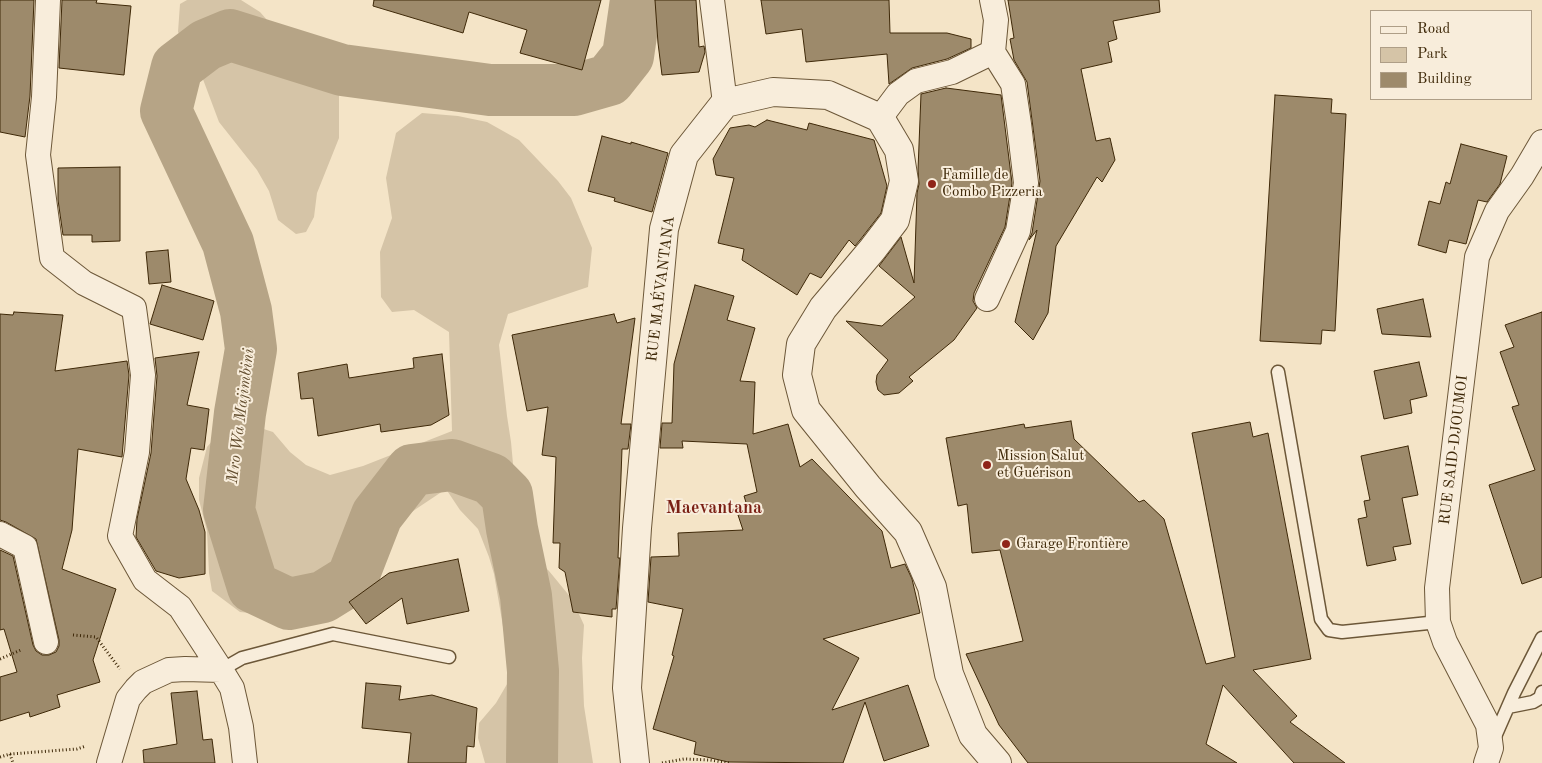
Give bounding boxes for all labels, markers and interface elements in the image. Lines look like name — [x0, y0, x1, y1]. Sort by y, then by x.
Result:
legend — [1370, 10, 1532, 100]
text: Road — [1417, 22, 1450, 37]
text: Park — [1417, 47, 1448, 62]
text: Building — [1417, 72, 1472, 87]
place label: Famille de Combo Pizzeria — [942, 166, 1043, 201]
marker: Famille de Combo Pizzeria — [926, 178, 938, 190]
street label: RUE MAÉVANTANA — [643, 215, 679, 363]
water label: Mro Wa Majimbini — [223, 347, 259, 485]
street label: RUE SAID-DJOUMOI — [1436, 374, 1472, 526]
place label: Mission Salut et Guérison — [997, 447, 1084, 482]
marker: Mission Salut et Guérison — [981, 459, 993, 471]
district label: Maevantana — [666, 497, 762, 519]
place label: Garage Frontière — [1016, 535, 1128, 553]
marker: Garage Frontière — [1000, 538, 1012, 550]

